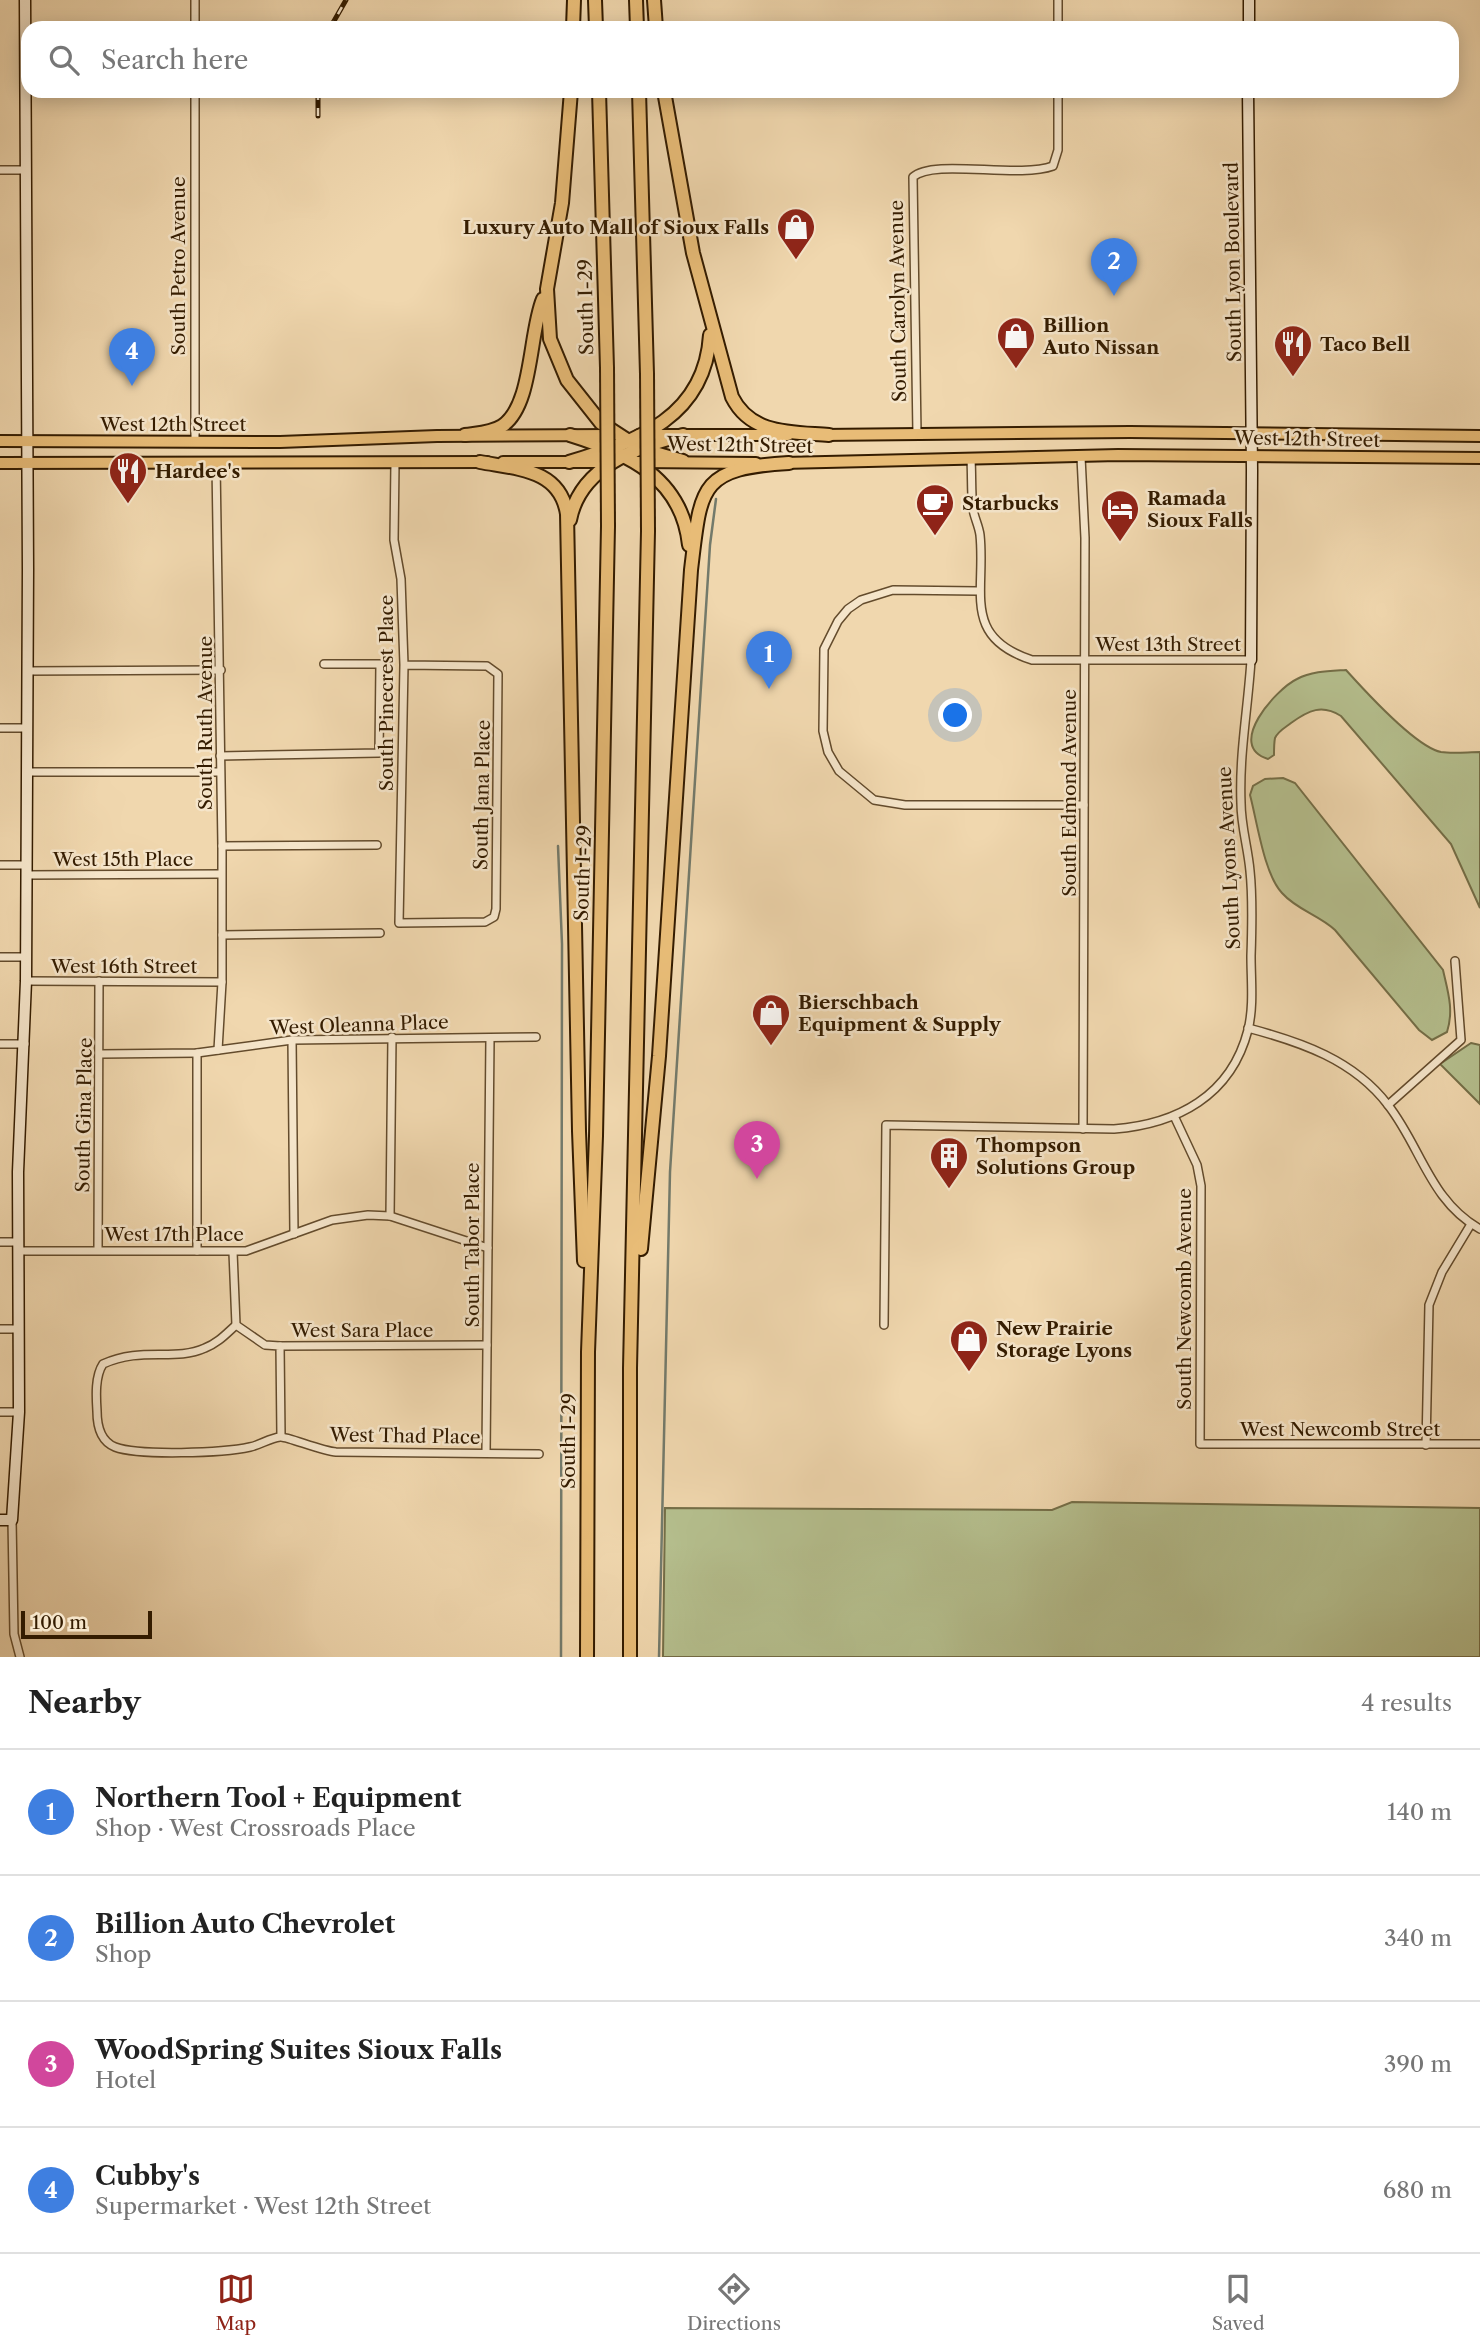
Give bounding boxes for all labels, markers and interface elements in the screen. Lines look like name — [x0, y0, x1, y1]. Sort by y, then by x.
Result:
search box — [21, 21, 1459, 98]
icon: search — [45, 41, 83, 79]
text: Search here — [101, 44, 248, 76]
street label: South Lyon Boulevard — [1220, 161, 1246, 362]
street label: South Petro Avenue — [167, 176, 190, 356]
street label: South Carolyn Avenue — [885, 200, 911, 402]
shop icon: Luxury Auto Mall of Sioux Falls — [775, 206, 817, 261]
place label: Luxury Auto Mall of Sioux Falls — [463, 216, 769, 239]
pin: 2 — [1091, 238, 1137, 296]
street label: South I-29 — [574, 259, 598, 355]
place label: Billion Auto Nissan — [1042, 314, 1159, 359]
shop icon: Billion Auto Nissan — [995, 315, 1037, 370]
restaurant icon: Taco Bell — [1272, 323, 1314, 378]
pin: 4 — [109, 328, 155, 386]
place label: Taco Bell — [1320, 333, 1411, 356]
street label: West 12th Street — [99, 413, 246, 436]
street label: West 12th Street — [1233, 426, 1381, 452]
street label: West 12th Street — [666, 432, 814, 458]
restaurant icon: Hardee's — [107, 450, 149, 505]
place label: Hardee's — [155, 460, 240, 483]
cafe icon: Starbucks — [914, 482, 956, 537]
place label: Ramada Sioux Falls — [1147, 487, 1253, 532]
hotel icon: Ramada Sioux Falls — [1099, 488, 1141, 543]
place label: Starbucks — [962, 492, 1059, 515]
street label: South Pinecrest Place — [375, 595, 398, 791]
pin: 1 — [746, 631, 792, 689]
street label: West 13th Street — [1094, 633, 1241, 656]
street label: South Ruth Avenue — [194, 636, 217, 810]
street label: South Edmond Avenue — [1058, 689, 1081, 897]
your location — [938, 698, 972, 732]
street label: South Jana Place — [469, 720, 495, 870]
street label: South Lyons Avenue — [1213, 766, 1245, 950]
street label: South I-29 — [570, 825, 596, 921]
street label: West 15th Place — [52, 848, 193, 871]
street label: West 16th Street — [50, 955, 197, 978]
place label: Bierschbach Equipment & Supply — [798, 991, 1002, 1036]
shop icon: Bierschbach Equipment & Supply — [750, 992, 792, 1047]
street label: West Oleanna Place — [268, 1010, 449, 1040]
street label: South Gina Place — [71, 1037, 97, 1193]
pin: 3 — [734, 1121, 780, 1179]
place label: Thompson Solutions Group — [976, 1134, 1135, 1179]
building icon: Thompson Solutions Group — [928, 1135, 970, 1190]
street label: South Tabor Place — [461, 1163, 484, 1328]
street label: South Newcomb Avenue — [1173, 1188, 1196, 1410]
street label: West 17th Place — [103, 1223, 244, 1246]
place label: New Prairie Storage Lyons — [996, 1317, 1132, 1362]
shop icon: New Prairie Storage Lyons — [948, 1318, 990, 1373]
street label: West Sara Place — [290, 1319, 433, 1342]
street label: South I-29 — [557, 1393, 580, 1489]
street label: West Newcomb Street — [1239, 1418, 1440, 1441]
street label: West Thad Place — [328, 1423, 481, 1449]
scale bar — [21, 1608, 152, 1640]
text: 100 m — [32, 1611, 87, 1634]
text: Nearby — [28, 1684, 141, 1721]
text: 4 results — [1361, 1689, 1452, 1717]
text: Northern Tool + Equipment — [95, 1782, 461, 1814]
text: 1 — [46, 1798, 56, 1826]
text: 140 m — [1387, 1798, 1452, 1826]
text: Shop · West Crossroads Place — [95, 1814, 416, 1842]
text: Billion Auto Chevrolet — [95, 1908, 395, 1940]
text: 2 — [44, 1924, 58, 1952]
text: 340 m — [1384, 1924, 1452, 1952]
text: Shop — [95, 1940, 151, 1968]
text: WoodSpring Suites Sioux Falls — [95, 2034, 502, 2066]
text: 3 — [45, 2050, 58, 2078]
text: 390 m — [1384, 2050, 1452, 2078]
text: Hotel — [95, 2066, 156, 2094]
text: Cubby's — [95, 2160, 200, 2192]
text: 4 — [44, 2176, 58, 2204]
text: 680 m — [1383, 2176, 1452, 2204]
text: Supermarket · West 12th Street — [95, 2192, 431, 2220]
tab: Map — [215, 2270, 256, 2335]
tab: Directions — [687, 2270, 781, 2335]
tab: Saved — [1212, 2270, 1265, 2335]

